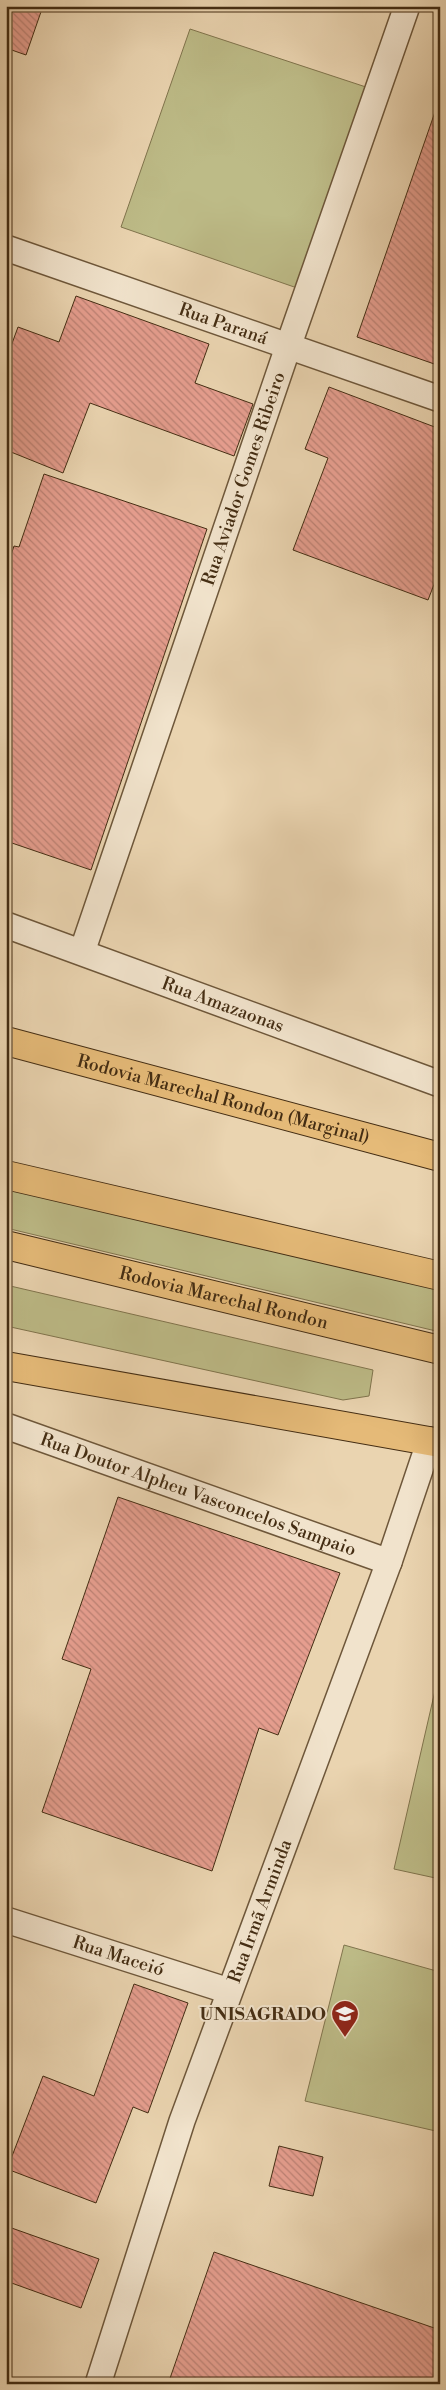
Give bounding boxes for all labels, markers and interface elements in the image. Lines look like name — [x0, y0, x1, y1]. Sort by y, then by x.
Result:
street label: Rua Paraná — [175, 298, 271, 350]
street label: Rua Aviador Gomes Ribeiro — [197, 369, 291, 589]
street label: Rua Amazaonas — [158, 972, 287, 1038]
street label: Rodovia Marechal Rondon (Marginal) — [74, 1049, 372, 1150]
street label: Rodovia Marechal Rondon — [117, 1262, 331, 1335]
street label: Rua Doutor Alpheu Vasconcelos Sampaio — [37, 1428, 359, 1561]
street label: Rua Irmã Arminda — [223, 1835, 298, 1986]
street label: Rua Maceió — [70, 1931, 167, 1982]
school or university icon: UNISAGRADO — [330, 1999, 360, 2038]
place label: UNISAGRADO — [199, 2003, 326, 2026]

